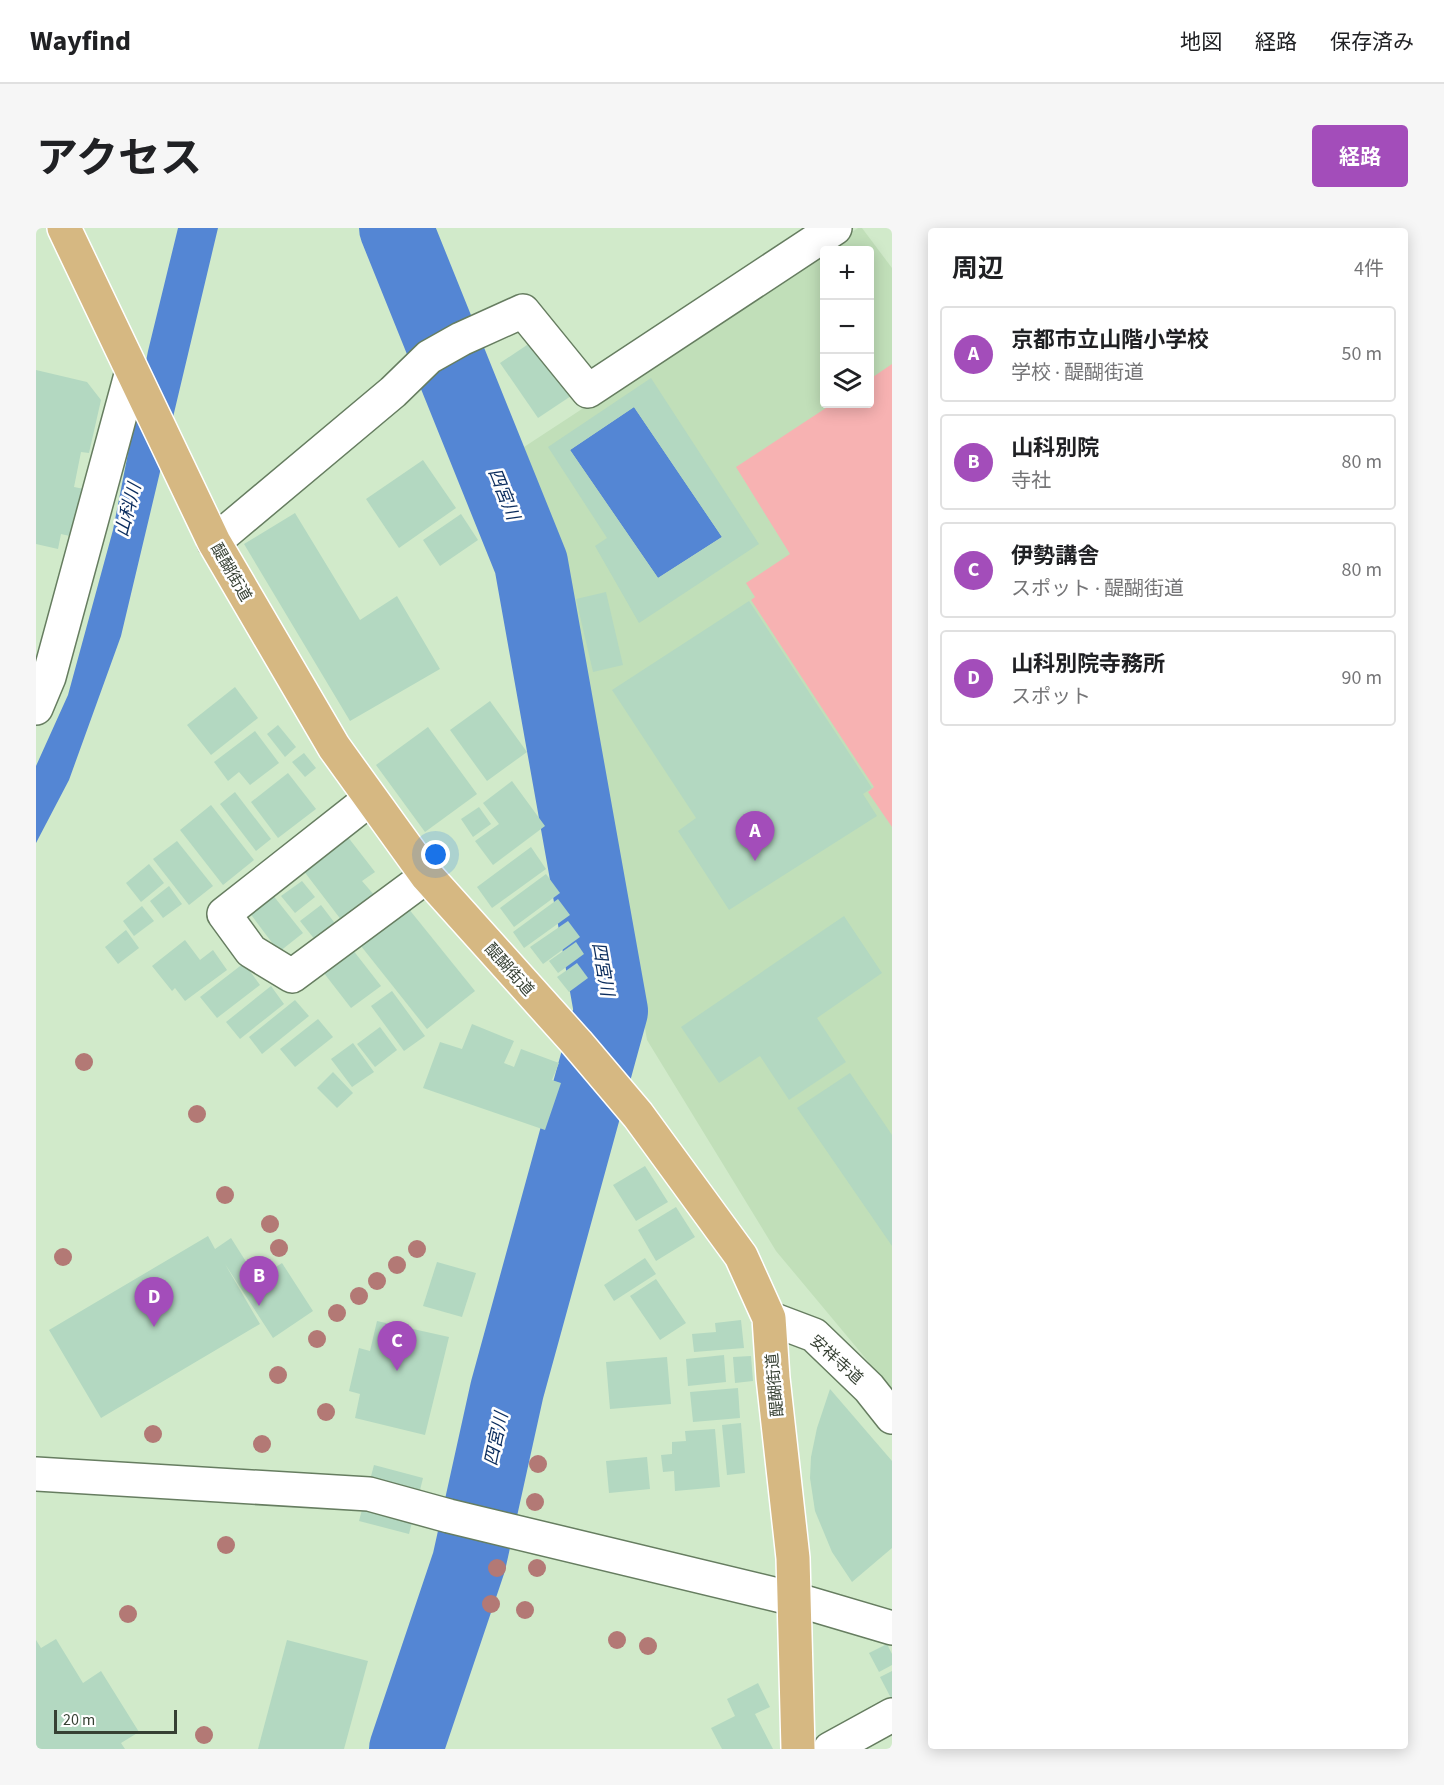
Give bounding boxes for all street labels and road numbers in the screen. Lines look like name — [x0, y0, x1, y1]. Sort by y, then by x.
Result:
street label: 醍醐街道 — [206, 539, 257, 606]
street label: 醍醐街道 — [480, 939, 539, 1001]
street label: 安祥寺道 — [805, 1330, 867, 1389]
street label: 醍醐街道 — [761, 1352, 789, 1418]

